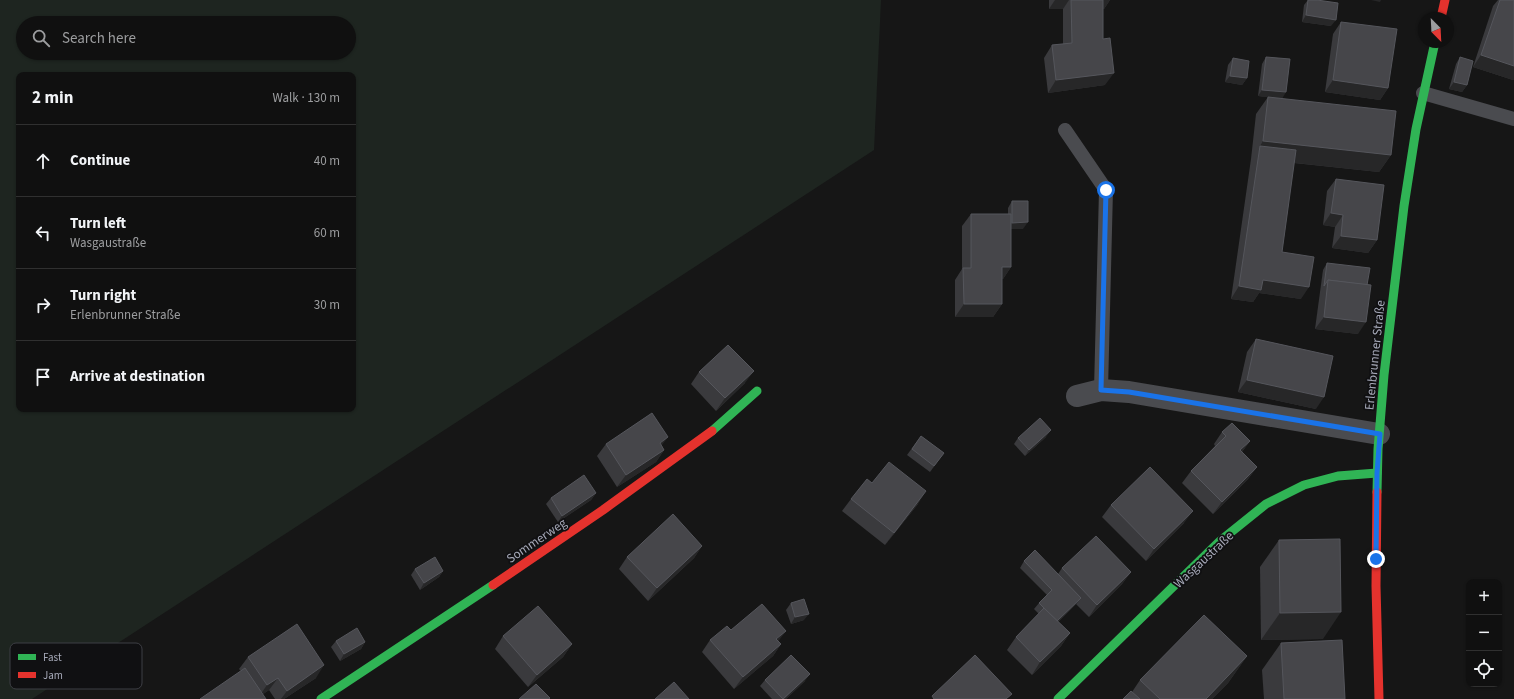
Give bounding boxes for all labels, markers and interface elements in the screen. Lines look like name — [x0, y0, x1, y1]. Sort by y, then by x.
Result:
north arrow — [1418, 12, 1454, 48]
search box — [16, 16, 356, 60]
icon: search — [30, 27, 52, 49]
text: Search here — [62, 28, 136, 49]
text: 2 min — [32, 86, 73, 110]
text: Walk · 130 m — [272, 89, 340, 107]
icon: ahead — [32, 150, 54, 172]
text: Continue — [70, 150, 130, 171]
text: 40 m — [314, 152, 340, 170]
route start — [1097, 181, 1115, 199]
text: Turn left — [70, 213, 126, 234]
icon: left — [32, 222, 54, 244]
text: 60 m — [314, 224, 340, 242]
text: Wasgaustraße — [70, 234, 146, 252]
text: Turn right — [70, 285, 136, 306]
icon: right — [32, 294, 54, 316]
text: 30 m — [314, 296, 340, 314]
street label: Erlenbrunner Straße — [1360, 299, 1390, 411]
text: Erlenbrunner Straße — [70, 306, 181, 324]
icon: arrive — [32, 366, 54, 388]
text: Arrive at destination — [70, 366, 205, 387]
street label: Sommerweg — [503, 514, 571, 568]
street label: Wasgaustraße — [1170, 527, 1238, 592]
route end — [1367, 550, 1385, 568]
map controls — [1466, 579, 1502, 687]
button: + — [1466, 579, 1502, 615]
button: − — [1466, 615, 1502, 651]
legend — [10, 643, 142, 689]
text: Fast — [43, 650, 62, 665]
button: locate — [1466, 651, 1502, 687]
text: Jam — [43, 668, 63, 683]

